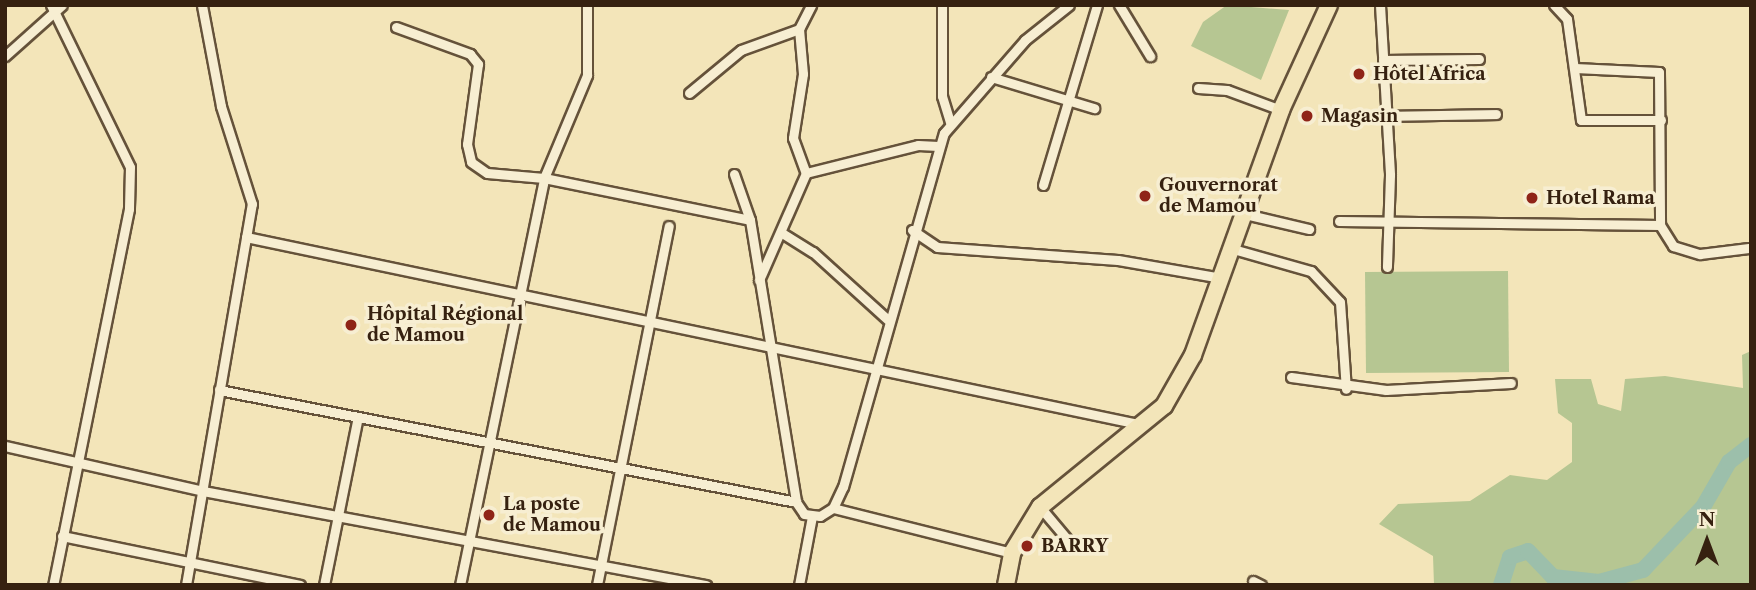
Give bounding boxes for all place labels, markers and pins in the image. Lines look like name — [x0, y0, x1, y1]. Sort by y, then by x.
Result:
place label: Hôtel Africa — [1373, 63, 1486, 85]
marker: Hôtel Africa — [1351, 66, 1367, 82]
place label: Magasin — [1321, 105, 1398, 127]
marker: Magasin — [1299, 108, 1315, 124]
place label: Gouvernorat de Mamou — [1159, 175, 1278, 218]
place label: Hotel Rama — [1546, 187, 1655, 209]
marker: Gouvernorat de Mamou — [1137, 188, 1153, 204]
marker: Hotel Rama — [1524, 190, 1540, 206]
place label: Hôpital Régional de Mamou — [367, 304, 523, 346]
marker: Hôpital Régional de Mamou — [341, 315, 361, 335]
place label: La poste de Mamou — [503, 494, 601, 536]
marker: La poste de Mamou — [481, 507, 497, 523]
place label: BARRY — [1041, 535, 1108, 557]
marker: BARRY — [1019, 538, 1035, 554]

